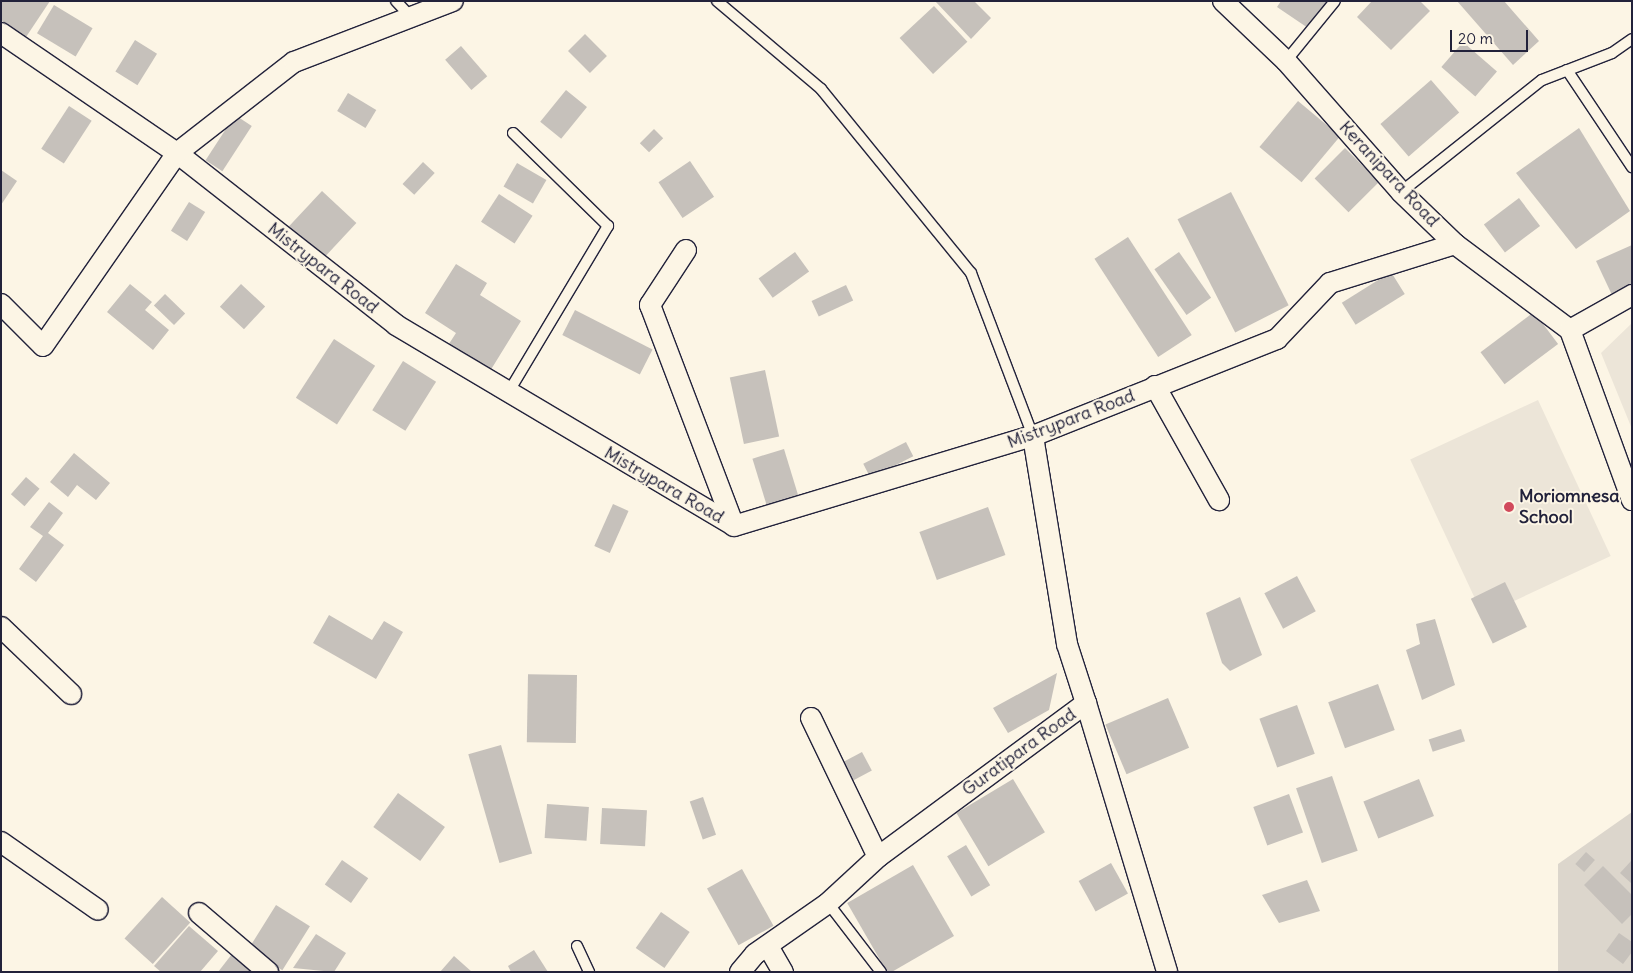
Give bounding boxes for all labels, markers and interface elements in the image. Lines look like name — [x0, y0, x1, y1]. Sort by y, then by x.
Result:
scale bar — [1453, 20, 1530, 52]
text: 20 m — [1458, 29, 1493, 48]
street label: Keranipara Road — [1334, 117, 1444, 231]
street label: Mistrypara Road — [263, 218, 383, 318]
street label: Mistrypara Road — [1004, 385, 1138, 453]
street label: Mistrypara Road — [600, 442, 728, 528]
place label: Moriomnesa School — [1519, 486, 1619, 528]
marker: Moriomnesa School — [1503, 501, 1515, 513]
street label: Guratipara Road — [958, 703, 1080, 801]

